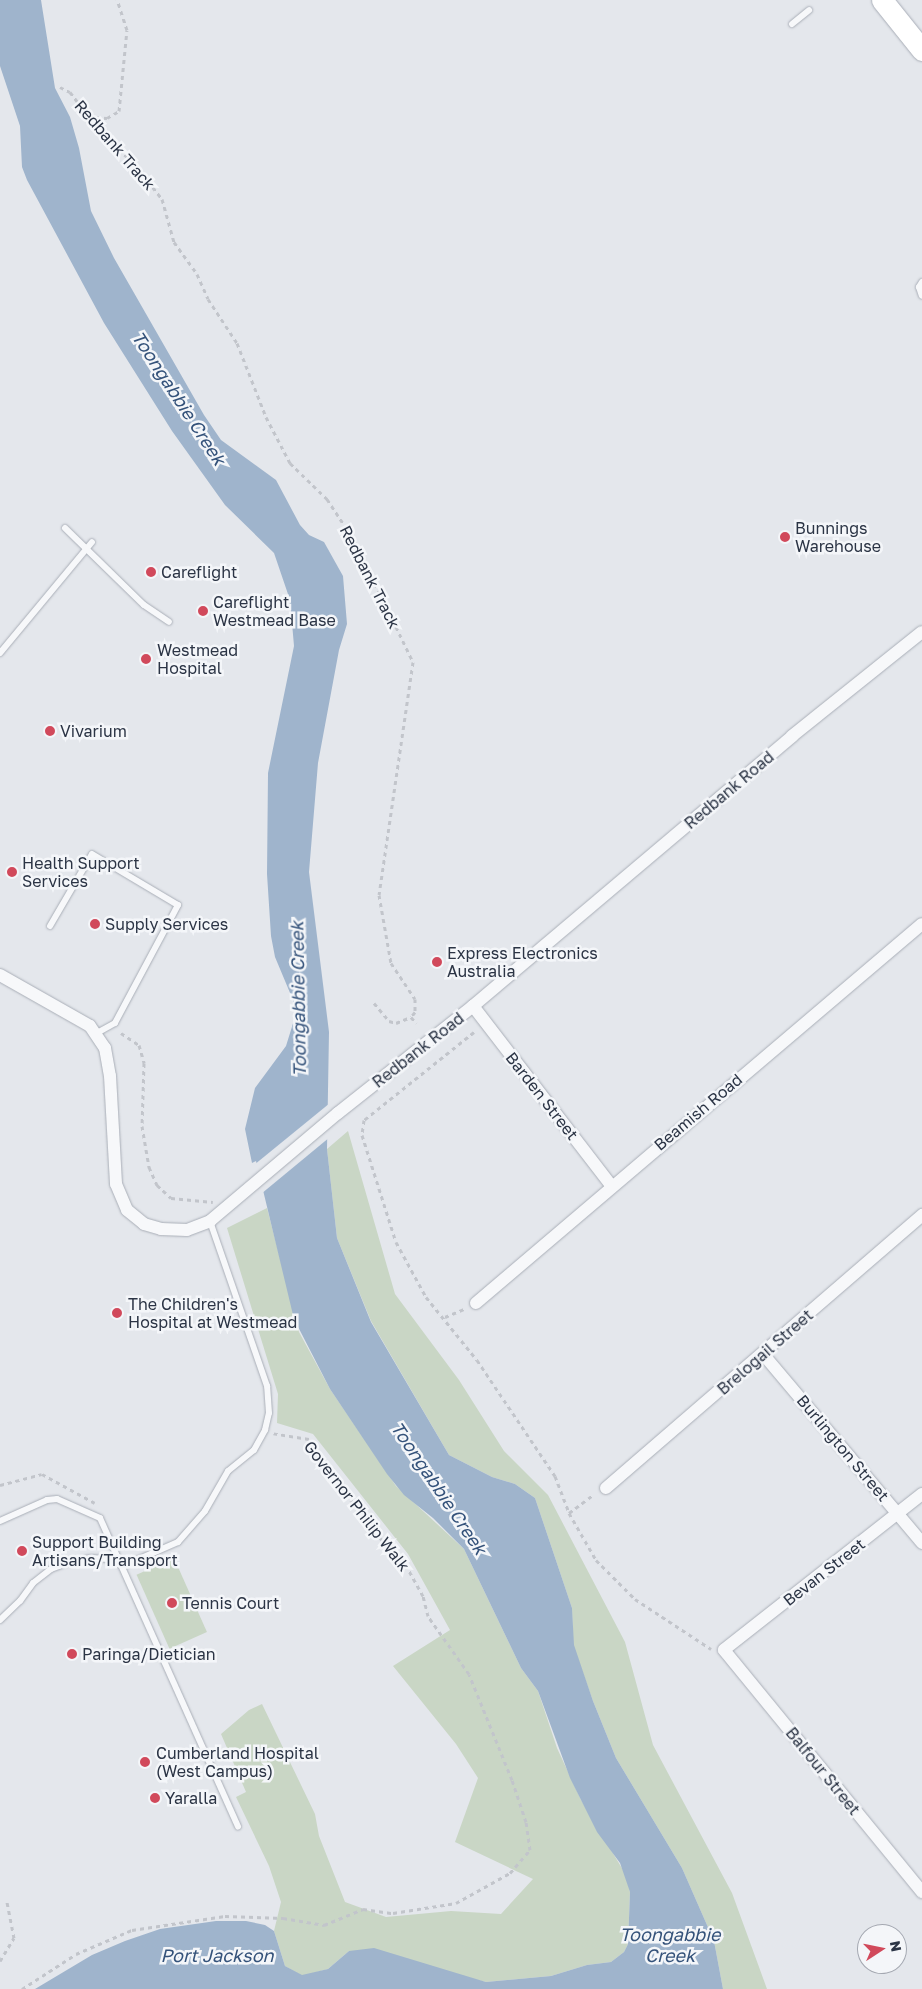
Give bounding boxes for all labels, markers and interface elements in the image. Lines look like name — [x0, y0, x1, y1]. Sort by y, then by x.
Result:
street label: Redbank Track — [71, 96, 159, 194]
water label: Toongabbie Creek — [128, 327, 230, 469]
place label: Bunnings Warehouse — [795, 518, 881, 556]
street label: Redbank Track — [336, 522, 404, 632]
marker: Bunnings Warehouse — [779, 531, 791, 543]
place label: Careflight — [161, 562, 237, 582]
marker: Careflight — [145, 566, 157, 578]
place label: Careflight Westmead Base — [213, 592, 336, 630]
marker: Careflight Westmead Base — [197, 605, 209, 617]
place label: Westmead Hospital — [157, 640, 238, 678]
marker: Westmead Hospital — [139, 652, 153, 666]
place label: Vivarium — [60, 721, 127, 741]
marker: Vivarium — [44, 725, 56, 737]
street label: Redbank Road — [680, 747, 778, 833]
place label: Health Support Services — [22, 853, 140, 891]
marker: Health Support Services — [6, 866, 18, 878]
place label: Supply Services — [105, 914, 228, 934]
marker: Supply Services — [89, 918, 101, 930]
water label: Toongabbie Creek — [286, 921, 310, 1077]
place label: Express Electronics Australia — [447, 943, 598, 981]
marker: Express Electronics Australia — [431, 956, 443, 968]
street label: Redbank Road — [368, 1008, 468, 1092]
street label: Barden Street — [502, 1048, 582, 1144]
street label: Beamish Road — [650, 1070, 746, 1154]
place label: The Children's Hospital at Westmead — [128, 1294, 297, 1332]
street label: Brelogail Street — [713, 1305, 817, 1399]
marker: The Children's Hospital at Westmead — [110, 1306, 124, 1320]
street label: Burlington Street — [793, 1391, 893, 1505]
water label: Toongabbie Creek — [387, 1418, 491, 1558]
street label: Governor Philip Walk — [300, 1437, 414, 1575]
place label: Support Building Artisans/Transport — [32, 1532, 178, 1570]
street label: Bevan Street — [779, 1534, 869, 1610]
marker: Support Building Artisans/Transport — [16, 1545, 28, 1557]
place label: Tennis Court — [182, 1593, 279, 1613]
marker: Tennis Court — [166, 1597, 178, 1609]
place label: Paringa/Dietician — [82, 1644, 216, 1664]
marker: Paringa/Dietician — [66, 1648, 78, 1660]
street label: Balfour Street — [782, 1723, 864, 1819]
place label: Cumberland Hospital (West Campus) — [156, 1743, 319, 1781]
marker: Cumberland Hospital (West Campus) — [138, 1755, 152, 1769]
place label: Yaralla — [165, 1788, 217, 1808]
marker: Yaralla — [149, 1792, 161, 1804]
water label: Toongabbie Creek — [620, 1924, 720, 1966]
north arrow — [857, 1924, 907, 1974]
text: N — [887, 1939, 906, 1953]
water label: Port Jackson — [160, 1944, 274, 1966]

